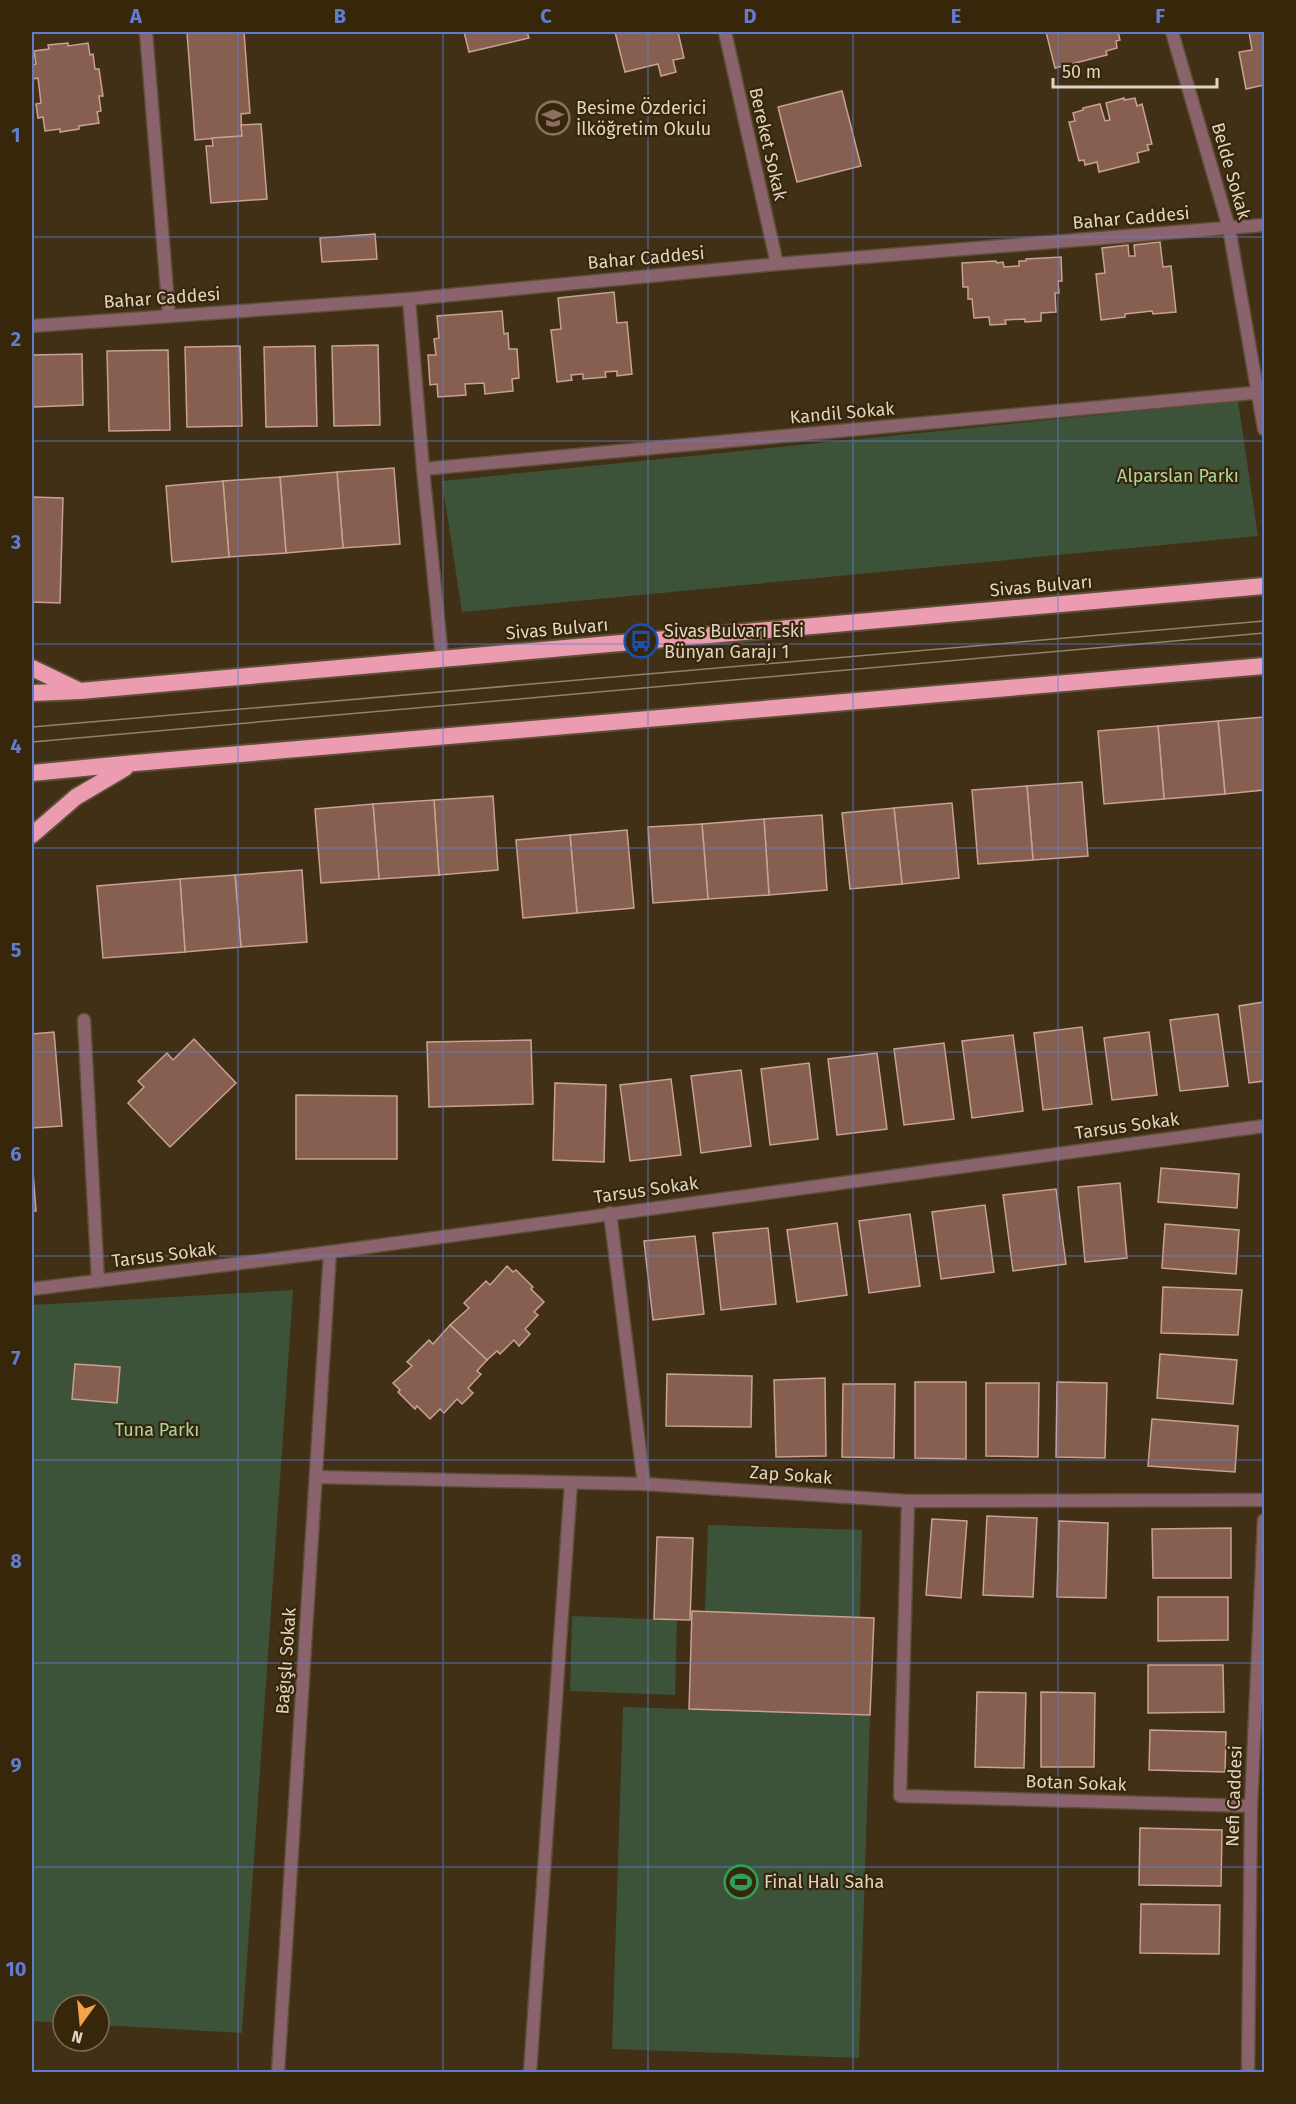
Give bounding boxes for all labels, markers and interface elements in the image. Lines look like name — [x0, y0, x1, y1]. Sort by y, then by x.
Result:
text: A — [129, 4, 143, 28]
text: B — [334, 4, 346, 28]
text: C — [540, 4, 552, 28]
text: D — [743, 4, 757, 28]
text: E — [951, 4, 961, 28]
text: F — [1155, 4, 1165, 28]
scale bar — [1053, 51, 1216, 89]
text: 50 m — [1062, 61, 1101, 83]
street label: Bereket Sokak — [744, 85, 792, 203]
place label: Besime Özderici İlköğretim Okulu — [576, 97, 711, 140]
school or university icon: Besime Özderici İlköğretim Okulu — [535, 100, 571, 136]
street label: Belde Sokak — [1207, 120, 1256, 223]
text: 1 — [11, 123, 21, 147]
street label: Bahar Caddesi — [1072, 202, 1190, 234]
street label: Bahar Caddesi — [587, 242, 705, 274]
street label: Bahar Caddesi — [103, 283, 221, 313]
text: 2 — [11, 327, 21, 351]
street label: Kandil Sokak — [789, 397, 896, 429]
park label: Alparslan Parkı — [1117, 465, 1239, 487]
text: 3 — [10, 530, 21, 554]
street label: Sivas Bulvarı — [989, 571, 1093, 601]
street label: Sivas Bulvarı — [505, 614, 609, 644]
place label: Sivas Bulvarı Eski Bünyan Garajı 1 — [664, 620, 804, 663]
bus stop icon: Sivas Bulvarı Eski Bünyan Garajı 1 — [623, 623, 659, 659]
text: 4 — [10, 734, 22, 758]
text: 5 — [11, 938, 22, 962]
street label: Tarsus Sokak — [1073, 1108, 1181, 1144]
text: 6 — [10, 1142, 22, 1166]
street label: Tarsus Sokak — [592, 1172, 700, 1208]
street label: Tarsus Sokak — [110, 1238, 218, 1272]
text: 7 — [11, 1346, 21, 1370]
park label: Tuna Parkı — [115, 1419, 199, 1441]
street label: Zap Sokak — [749, 1461, 834, 1489]
text: 8 — [10, 1549, 22, 1573]
street label: Bağışlı Sokak — [271, 1606, 301, 1715]
street label: Nefi Caddesi — [1221, 1745, 1247, 1847]
text: 9 — [10, 1753, 22, 1777]
street label: Botan Sokak — [1025, 1770, 1128, 1796]
sports icon: Final Halı Saha — [723, 1864, 759, 1900]
place label: Final Halı Saha — [764, 1871, 884, 1893]
text: 10 — [6, 1957, 26, 1981]
north arrow — [51, 1993, 111, 2053]
text: N — [70, 2026, 85, 2048]

